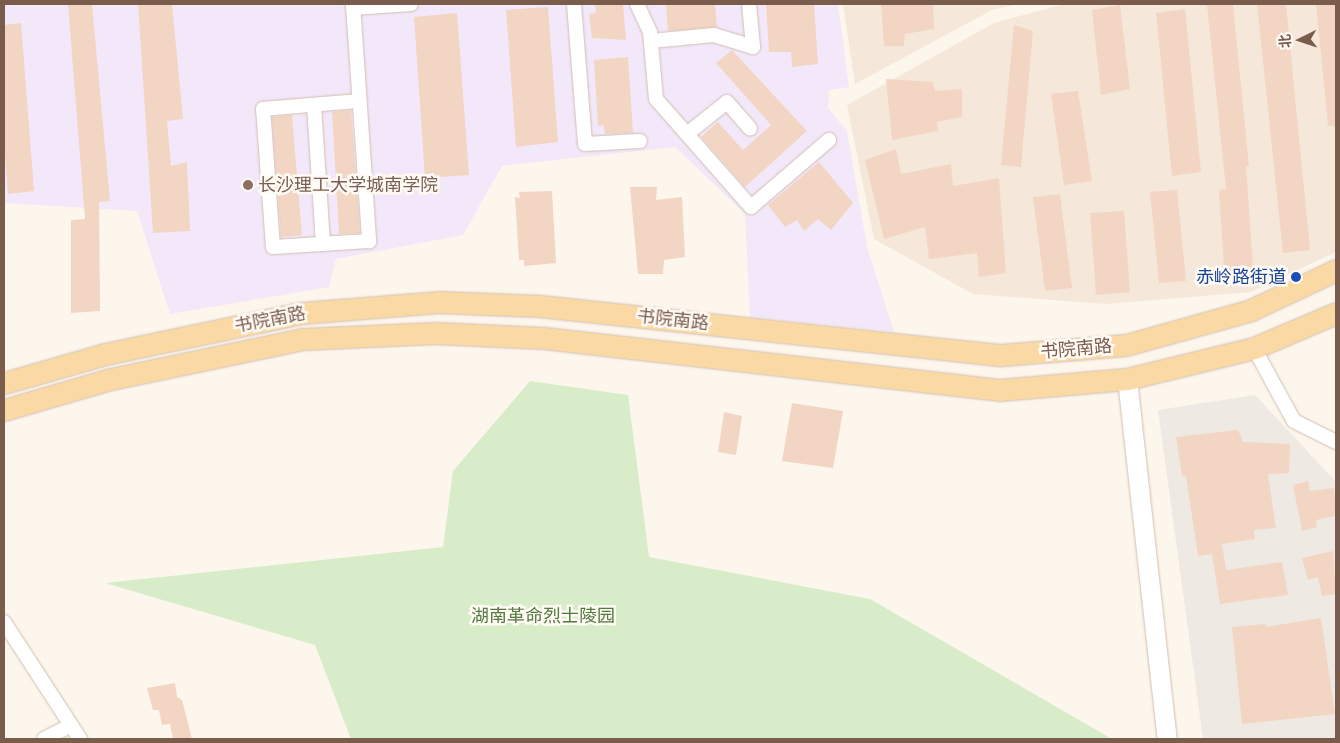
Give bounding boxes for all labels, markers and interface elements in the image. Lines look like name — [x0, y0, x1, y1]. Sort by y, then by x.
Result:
north arrow — [1275, 15, 1325, 65]
text: 北 — [1276, 33, 1295, 49]
place label: 长沙理工大学城南学院 — [258, 174, 438, 196]
marker: 长沙理工大学城南学院 — [242, 179, 254, 191]
place label: 赤岭路街道 — [1196, 266, 1286, 288]
marker: 赤岭路街道 — [1290, 271, 1302, 283]
street label: 书院南路 — [233, 303, 307, 337]
street label: 书院南路 — [636, 305, 710, 335]
street label: 书院南路 — [1039, 335, 1113, 363]
park label: 湖南革命烈士陵园 — [471, 605, 615, 627]

